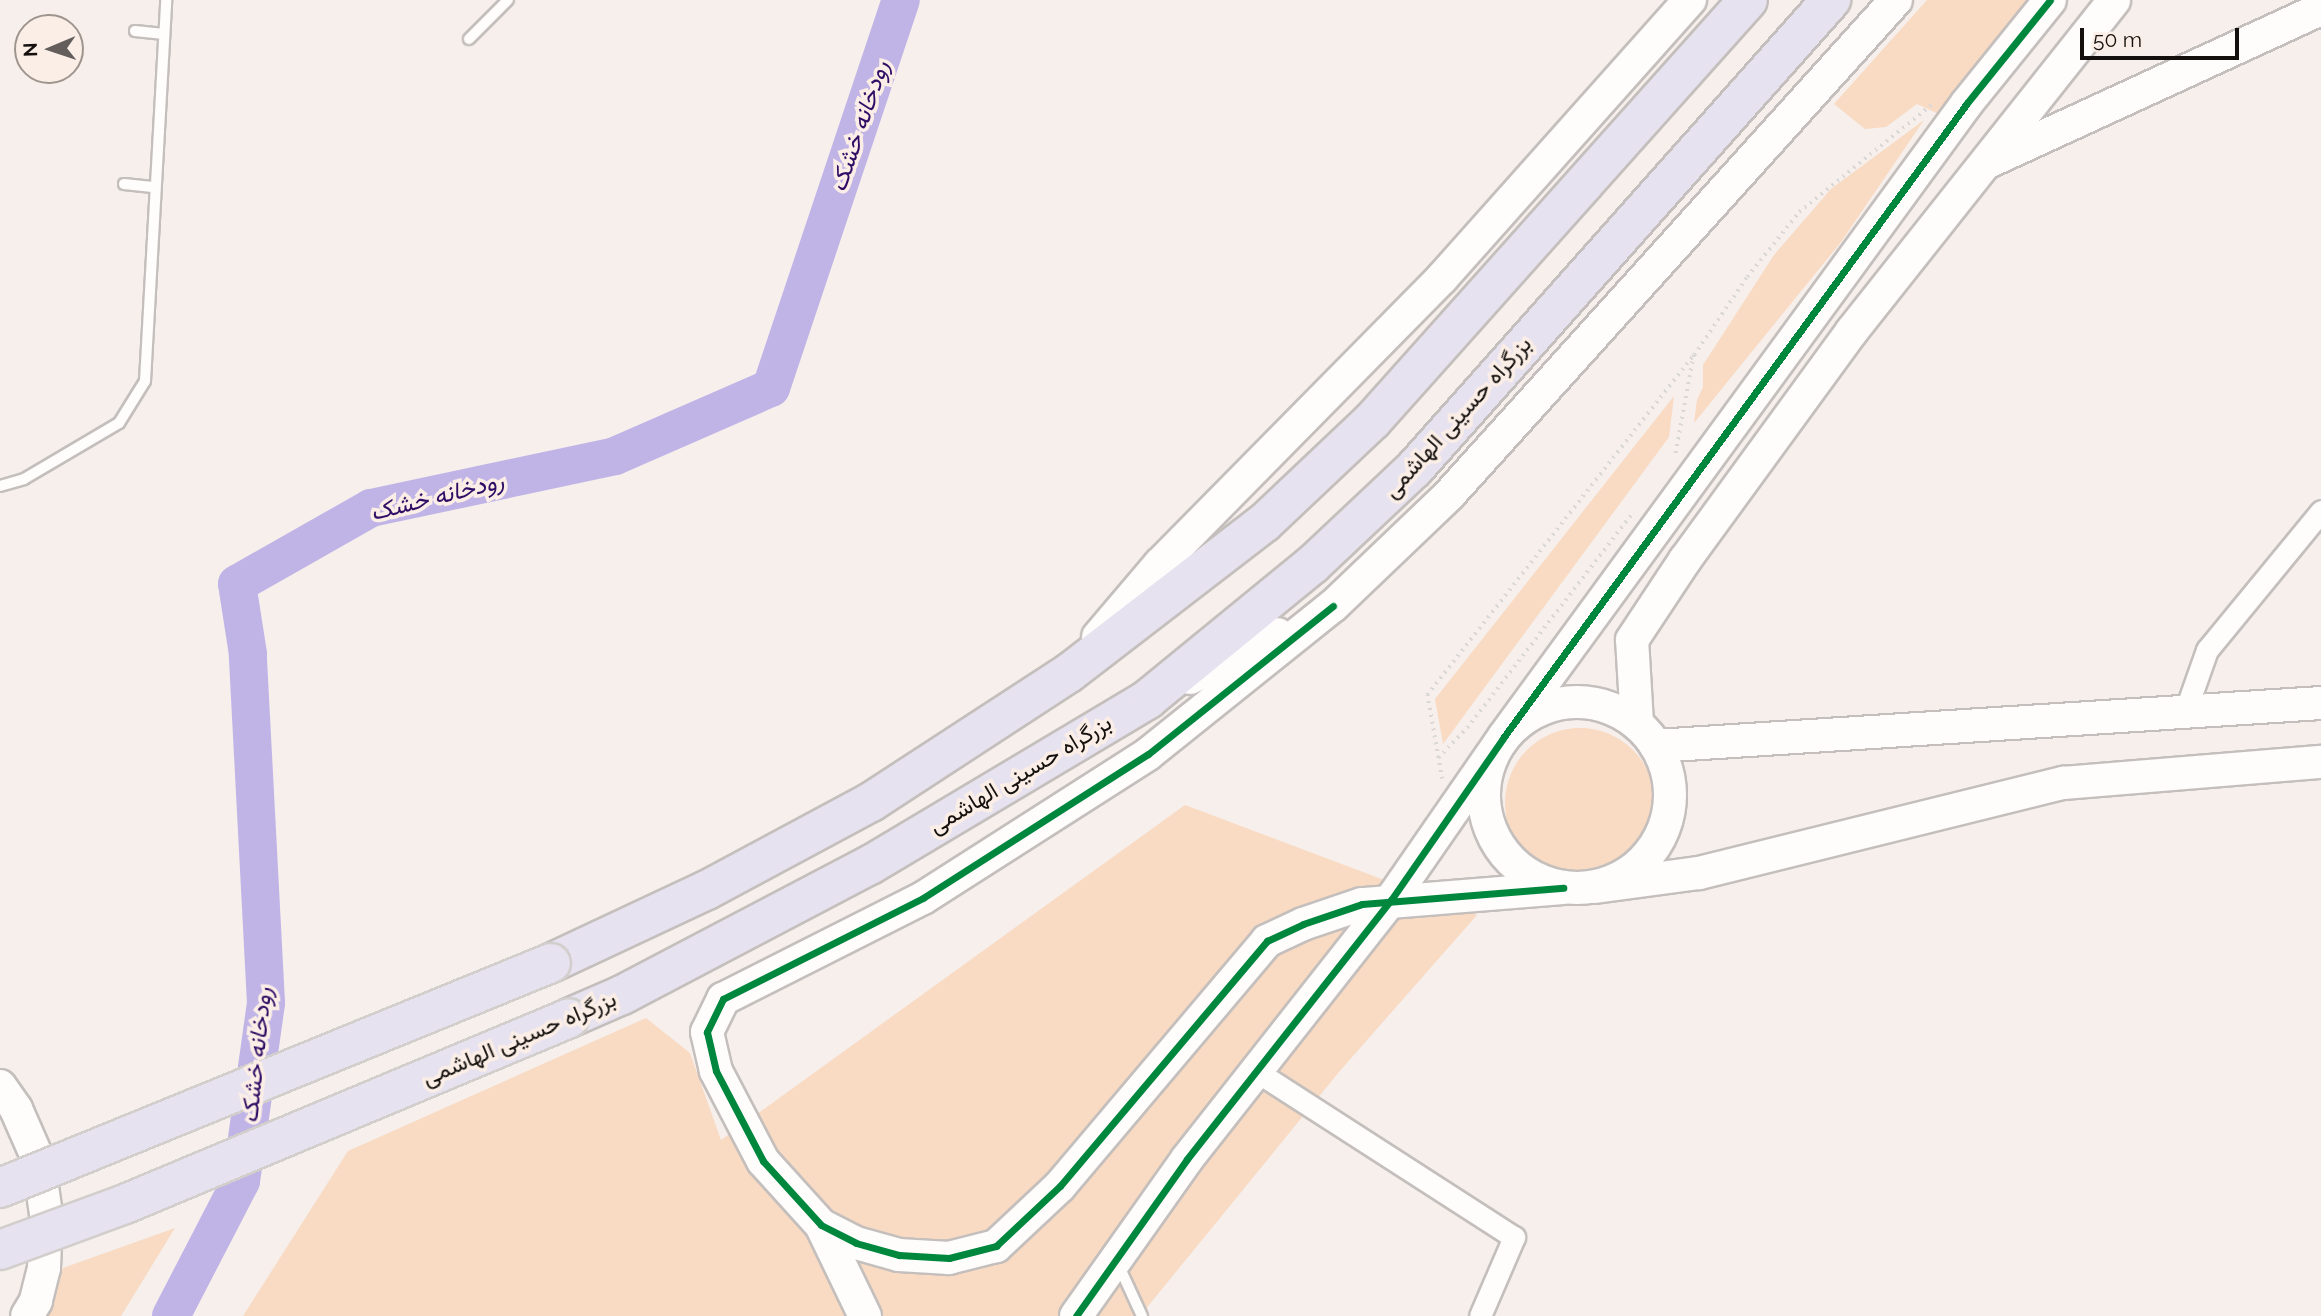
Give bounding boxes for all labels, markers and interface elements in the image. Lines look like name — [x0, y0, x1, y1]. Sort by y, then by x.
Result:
north arrow — [14, 14, 84, 84]
scale bar — [2083, 14, 2242, 58]
text: 50 m — [2093, 27, 2142, 52]
text: N — [19, 42, 41, 57]
water label: رودخانه خشک — [823, 57, 895, 195]
street label: بزرگراه حسینی الهاشمی — [1377, 330, 1537, 504]
water label: رودخانه خشک — [367, 466, 507, 526]
street label: بزرگراه حسینی الهاشمی — [924, 709, 1116, 839]
street label: بزرگراه حسینی الهاشمی — [418, 985, 620, 1091]
water label: رودخانه خشک — [235, 986, 277, 1124]

